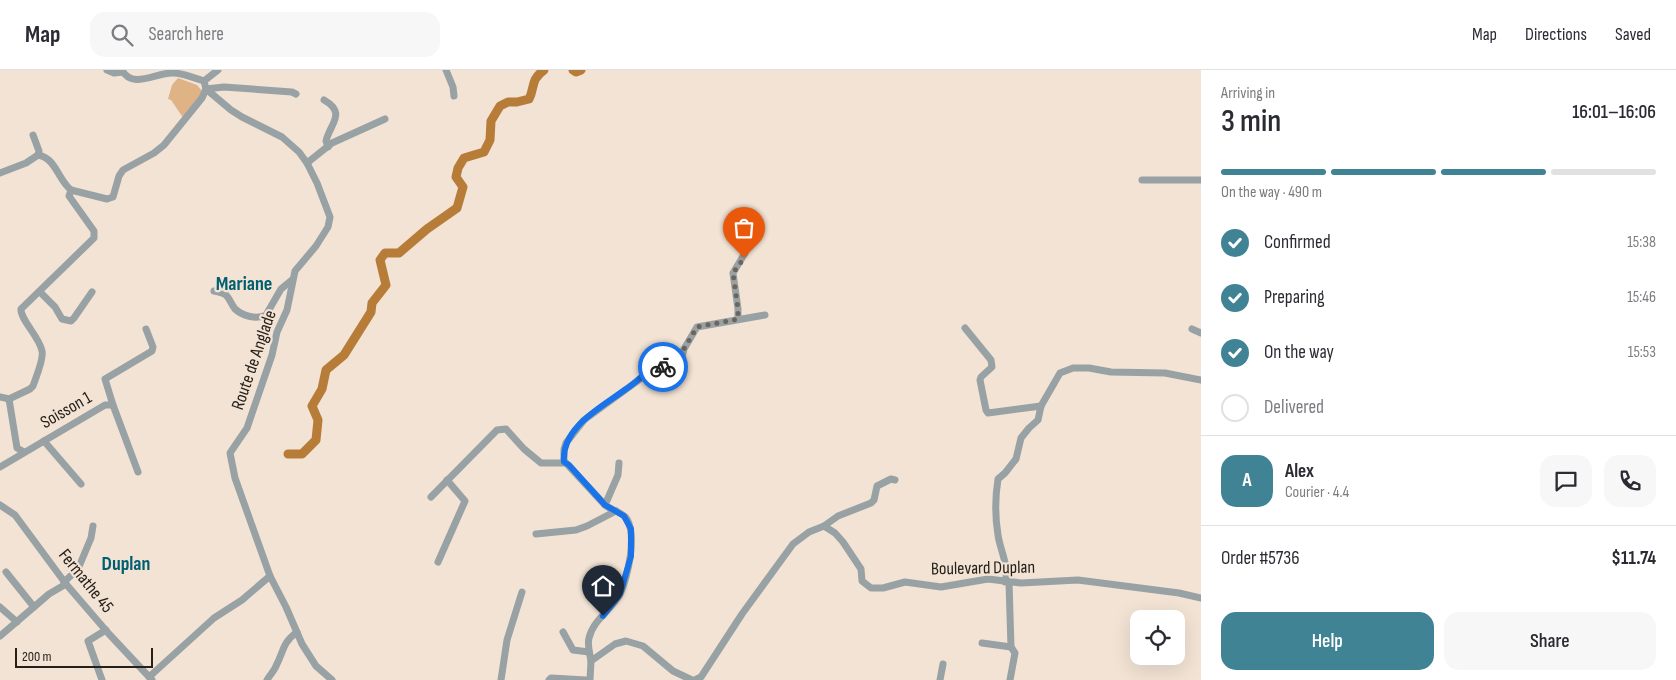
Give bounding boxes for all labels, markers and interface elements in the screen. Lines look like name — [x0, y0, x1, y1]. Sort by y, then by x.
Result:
search box — [90, 12, 440, 57]
text: Map — [25, 20, 60, 49]
icon: search — [108, 21, 136, 49]
text: Search here — [148, 23, 224, 46]
text: Map — [1472, 24, 1497, 45]
text: Directions — [1525, 24, 1587, 45]
text: Saved — [1615, 24, 1651, 45]
text: Arriving in — [1221, 84, 1275, 103]
text: 16:01–16:06 — [1572, 101, 1656, 124]
text: 3 min — [1221, 102, 1281, 141]
text: On the way · 490 m — [1221, 183, 1322, 202]
pin — [723, 207, 765, 258]
icon: bag — [730, 214, 758, 242]
icon: check — [1221, 229, 1249, 257]
text: Confirmed — [1264, 231, 1331, 254]
text: 15:38 — [1627, 233, 1656, 252]
district label: Mariane — [216, 272, 272, 296]
icon: check — [1221, 284, 1249, 312]
text: Preparing — [1264, 286, 1325, 309]
text: 15:46 — [1627, 288, 1656, 307]
street label: Route de Anglade — [227, 307, 281, 413]
icon: check — [1221, 339, 1249, 367]
text: On the way — [1264, 341, 1334, 364]
courier — [638, 342, 688, 392]
text: 15:53 — [1628, 343, 1656, 362]
icon: bike — [649, 353, 677, 381]
street label: Soisson 1 — [37, 387, 96, 433]
text: Delivered — [1264, 396, 1324, 419]
button: chat — [1540, 455, 1592, 507]
button: phone — [1604, 455, 1656, 507]
text: Alex — [1285, 460, 1314, 483]
text: A — [1242, 469, 1252, 492]
text: Courier · 4.4 — [1285, 483, 1349, 502]
street label: Fermathe 45 — [54, 545, 118, 617]
text: Order #5736 — [1221, 547, 1300, 570]
text: $11.74 — [1611, 547, 1656, 570]
district label: Duplan — [102, 552, 150, 576]
street label: Boulevard Duplan — [931, 557, 1035, 579]
pin — [582, 565, 624, 616]
icon: home — [589, 572, 617, 600]
map controls — [1130, 610, 1185, 665]
button: locate — [1130, 610, 1185, 665]
button: Help — [1221, 612, 1434, 670]
button: Share — [1444, 612, 1656, 670]
scale bar — [15, 645, 152, 668]
text: 200 m — [22, 648, 51, 665]

